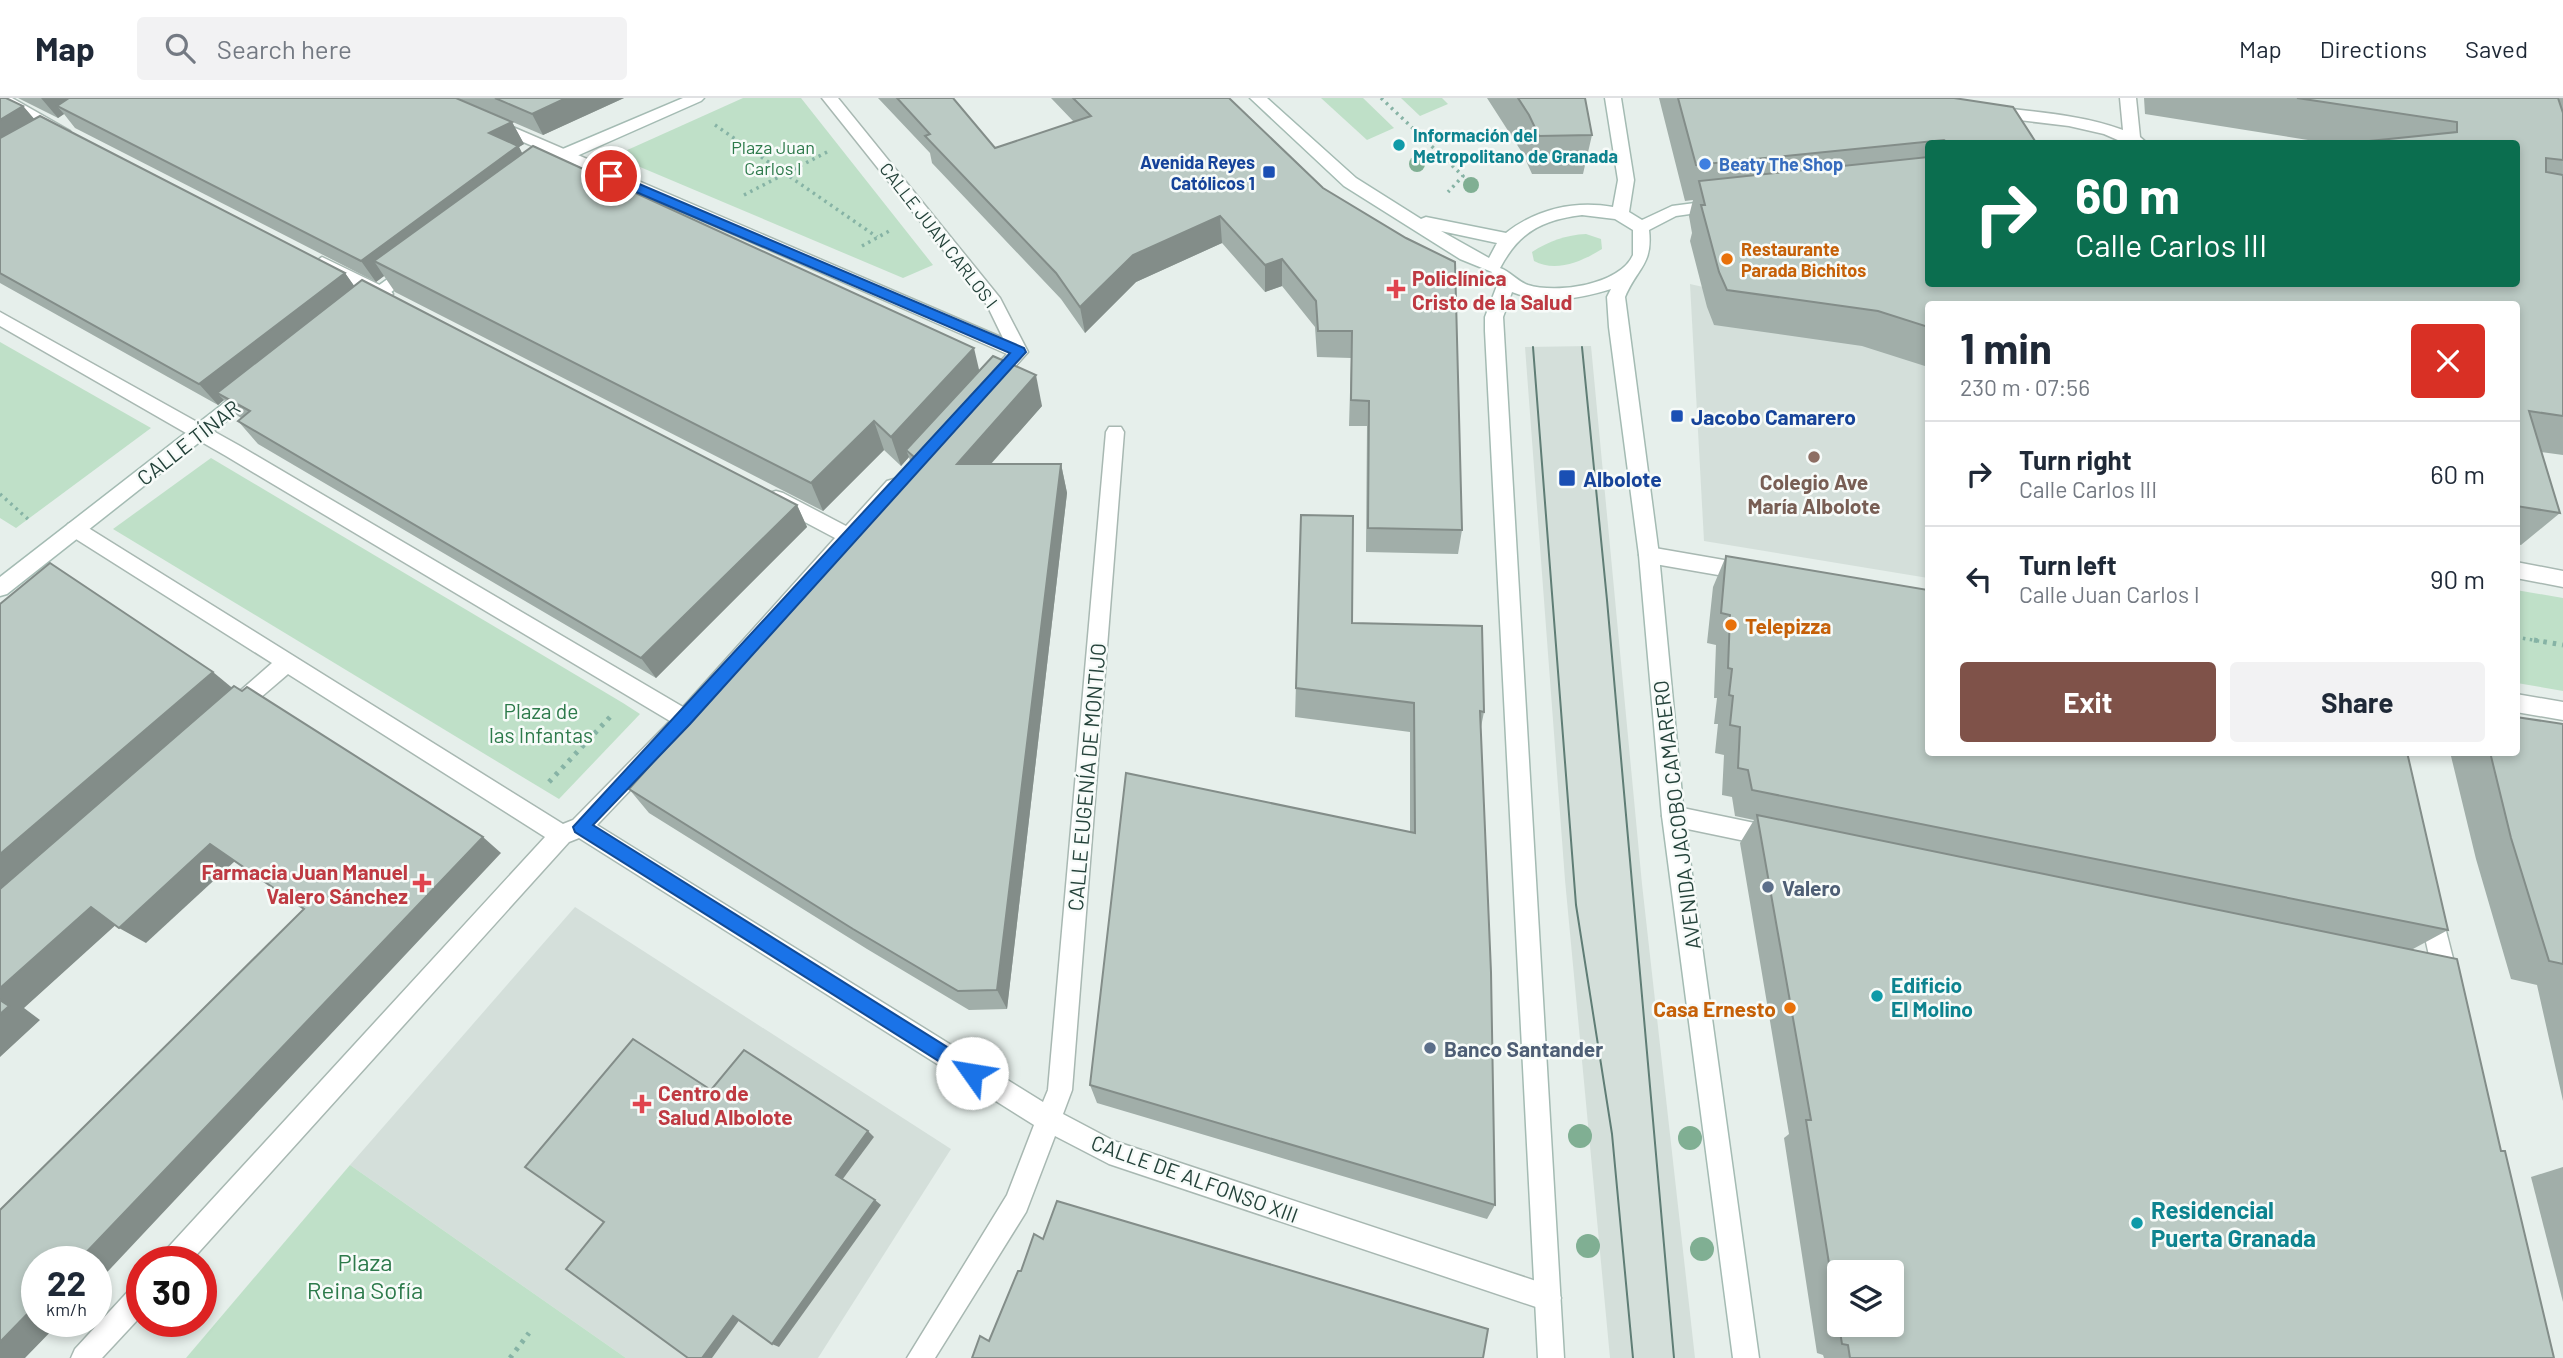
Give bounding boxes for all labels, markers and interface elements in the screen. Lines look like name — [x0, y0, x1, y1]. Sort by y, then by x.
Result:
search box — [137, 17, 627, 80]
text: Map — [35, 28, 95, 68]
icon: search — [161, 29, 199, 67]
text: Search here — [217, 33, 352, 64]
text: Map — [2239, 34, 2282, 63]
text: Directions — [2320, 34, 2427, 63]
text: Saved — [2465, 34, 2528, 63]
place label: Información del Metropolitano de Granada — [1413, 124, 1618, 167]
park label: Plaza Juan Carlos I — [731, 136, 815, 179]
marker: Información del Metropolitano de Granada — [1391, 137, 1407, 153]
pin — [581, 146, 641, 206]
place label: Avenida Reyes Católicos 1 — [1140, 151, 1255, 194]
place label: Beaty The Shop — [1719, 153, 1843, 175]
marker: Beaty The Shop — [1697, 156, 1713, 172]
icon: arrive — [592, 157, 630, 195]
street label: CALLE JUAN CARLOS I — [875, 158, 1003, 312]
marker: Avenida Reyes Católicos 1 — [1261, 164, 1277, 180]
text: 60 m — [2075, 165, 2180, 224]
icon: right — [1960, 168, 2051, 259]
text: Calle Carlos III — [2075, 225, 2267, 263]
place label: Restaurante Parada Bichitos — [1741, 238, 1866, 281]
marker: Restaurante Parada Bichitos — [1719, 251, 1735, 267]
place label: Policlínica Cristo de la Salud — [1412, 265, 1572, 314]
marker: Policlínica Cristo de la Salud — [1386, 279, 1406, 299]
text: 1 min — [1960, 322, 2052, 372]
button: close — [2411, 324, 2485, 398]
text: 230 m · 07:56 — [1960, 373, 2090, 401]
street label: CALLE TÍNAR — [132, 394, 244, 490]
place label: Jacobo Camarero — [1691, 404, 1856, 429]
marker: Jacobo Camarero — [1669, 408, 1685, 424]
text: Turn right — [2019, 444, 2132, 475]
marker: Colegio Ave María Albolote — [1806, 449, 1822, 465]
icon: right — [1960, 455, 1998, 493]
text: 60 m — [2430, 458, 2485, 489]
place label: Albolote — [1583, 466, 1662, 491]
marker: Albolote — [1557, 468, 1577, 488]
place label: Colegio Ave María Albolote — [1747, 469, 1881, 518]
text: Calle Carlos III — [2019, 475, 2157, 503]
text: Turn left — [2019, 549, 2117, 580]
icon: left — [1960, 560, 1998, 598]
text: 90 m — [2430, 563, 2485, 594]
text: Calle Juan Carlos I — [2019, 580, 2200, 608]
place label: Telepizza — [1745, 613, 1831, 638]
marker: Telepizza — [1723, 617, 1739, 633]
street label: CALLE EUGENÍA DE MONTIJO — [1062, 642, 1110, 912]
button: Exit — [1960, 662, 2216, 742]
button: Share — [2230, 662, 2485, 742]
street label: AVENIDA JACOBO CAMARERO — [1647, 679, 1705, 951]
park label: Plaza de las Infantas — [489, 698, 593, 747]
place label: Farmacia Juan Manuel Valero Sánchez — [202, 859, 408, 908]
marker: Farmacia Juan Manuel Valero Sánchez — [414, 875, 430, 891]
place label: Valero — [1782, 875, 1841, 900]
marker: Valero — [1760, 879, 1776, 895]
place label: Edificio El Molino — [1891, 972, 1973, 1021]
marker: Edificio El Molino — [1869, 988, 1885, 1004]
place label: Casa Ernesto — [1653, 996, 1776, 1021]
marker: Casa Ernesto — [1782, 1000, 1798, 1016]
position arrow — [935, 1036, 1009, 1110]
place label: Banco Santander — [1444, 1036, 1603, 1061]
marker: Banco Santander — [1422, 1040, 1438, 1056]
place label: Centro de Salud Albolote — [658, 1080, 793, 1129]
marker: Centro de Salud Albolote — [632, 1094, 652, 1114]
street label: CALLE DE ALFONSO XIII — [1088, 1129, 1302, 1227]
place label: Residencial Puerta Granada — [2151, 1195, 2316, 1252]
marker: Residencial Puerta Granada — [2129, 1215, 2145, 1231]
speed limit sign: 30 — [126, 1246, 217, 1337]
park label: Plaza Reina Sofía — [307, 1247, 423, 1304]
map controls — [1827, 1260, 1904, 1337]
button: layers — [1827, 1260, 1904, 1337]
text: 22 — [47, 1261, 86, 1303]
text: km/h — [46, 1298, 87, 1320]

